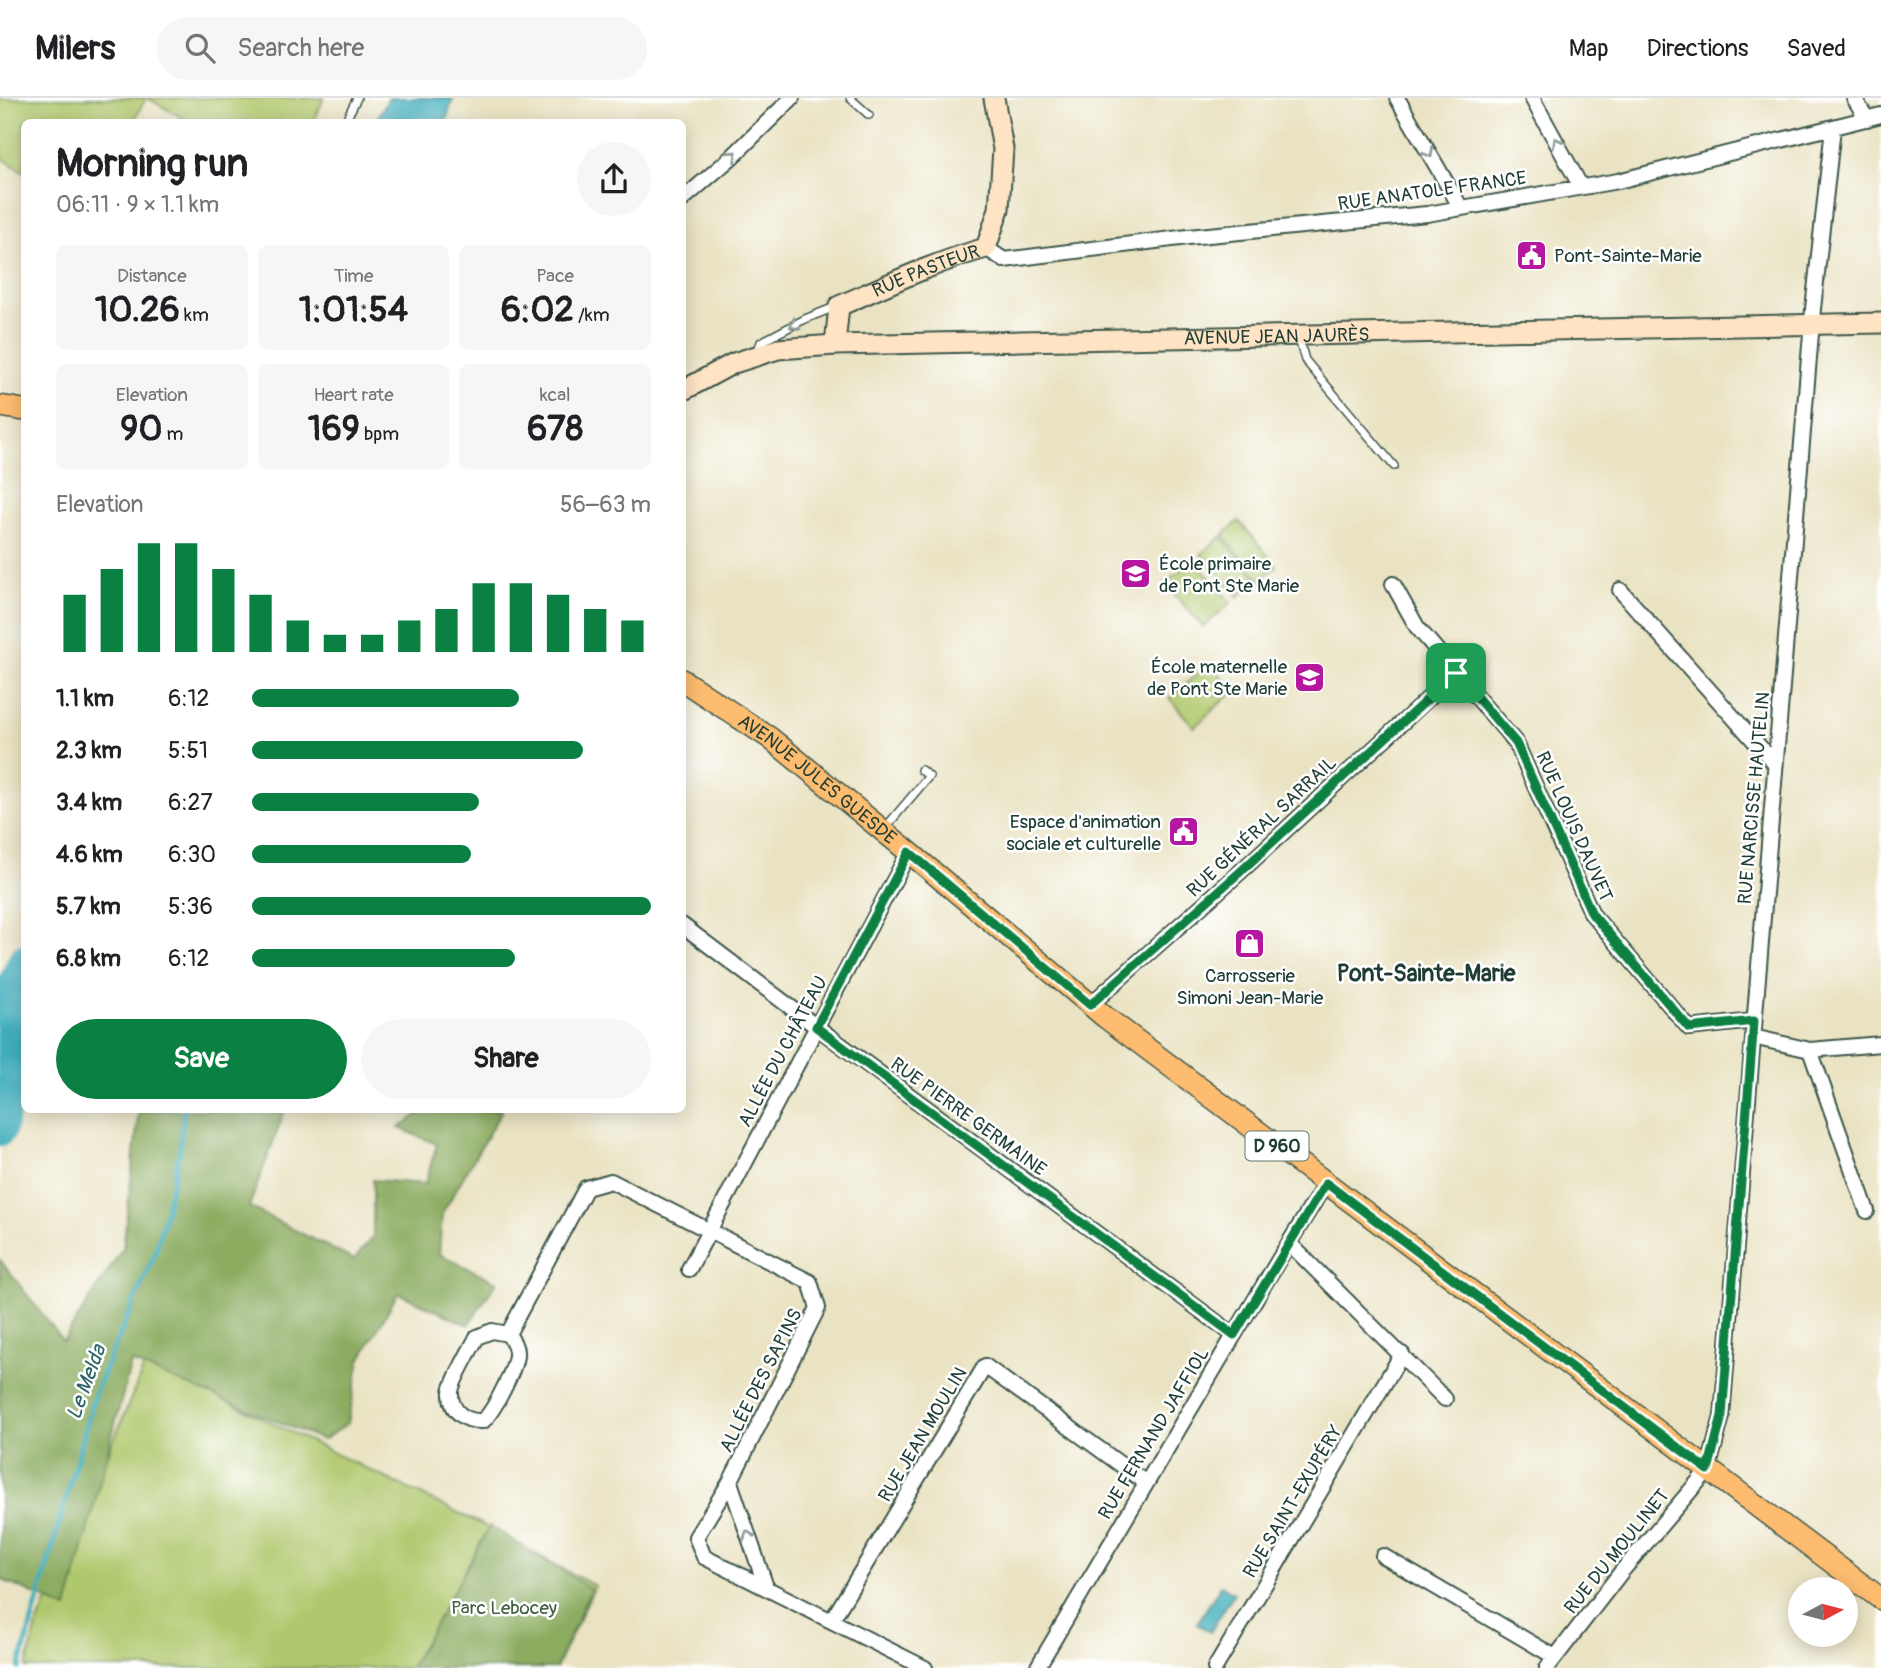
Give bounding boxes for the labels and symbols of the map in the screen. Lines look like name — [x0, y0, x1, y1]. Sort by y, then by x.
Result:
one-way arrow — [1552, 137, 1565, 150]
one-way arrow — [1421, 146, 1434, 158]
one-way arrow — [725, 151, 738, 163]
street label: RUE ANATOLE FRANCE — [1336, 166, 1528, 216]
public building icon: Pont-Sainte-Marie — [1514, 238, 1548, 272]
street label: RUE PASTEUR — [868, 240, 982, 303]
place label: Pont-Sainte-Marie — [1554, 244, 1702, 268]
one-way arrow — [789, 317, 801, 330]
street label: AVENUE JEAN JAURÈS — [1183, 323, 1370, 351]
place label: École primaire de Pont Ste Marie — [1159, 552, 1300, 598]
school or university icon: École primaire de Pont Ste Marie — [1119, 557, 1153, 591]
pin — [1426, 643, 1486, 703]
place label: École maternelle de Pont Ste Marie — [1147, 655, 1288, 701]
school or university icon: École maternelle de Pont Ste Marie — [1293, 660, 1327, 694]
street label: RUE NARCISSE HAUTELIN — [1733, 691, 1775, 905]
street label: AVENUE JULES GUESDE — [733, 709, 901, 850]
street label: RUE LOUIS DAUVET — [1530, 748, 1618, 905]
street label: RUE GÉNÉRAL SARRAIL — [1182, 751, 1342, 902]
place label: Espace d'animation sociale et culturelle — [1006, 810, 1162, 856]
public building icon: Espace d'animation sociale et culturelle — [1167, 815, 1201, 849]
shop icon: Carrosserie Simoni Jean-Marie — [1233, 927, 1267, 961]
district label: Pont-Sainte-Marie — [1337, 959, 1516, 988]
place label: Carrosserie Simoni Jean-Marie — [1177, 964, 1324, 1010]
street label: ALLÉE DU CHÂTEAU — [733, 972, 833, 1131]
street label: RUE PIERRE GERMAINE — [886, 1052, 1051, 1182]
road number: D 960 — [1246, 1132, 1308, 1161]
street label: ALLÉE DES SAPINS — [714, 1304, 808, 1457]
water label: Le Melda — [61, 1340, 113, 1423]
street label: RUE FERNAND JAFFIOL — [1093, 1343, 1215, 1524]
street label: RUE JEAN MOULIN — [873, 1363, 973, 1506]
street label: RUE SAINT-EXUPÉRY — [1238, 1421, 1348, 1582]
street label: RUE DU MOULINET — [1559, 1484, 1675, 1619]
one-way arrow — [742, 1529, 756, 1541]
north arrow — [1788, 1577, 1858, 1647]
park label: Parc Lebocey — [451, 1596, 557, 1620]

